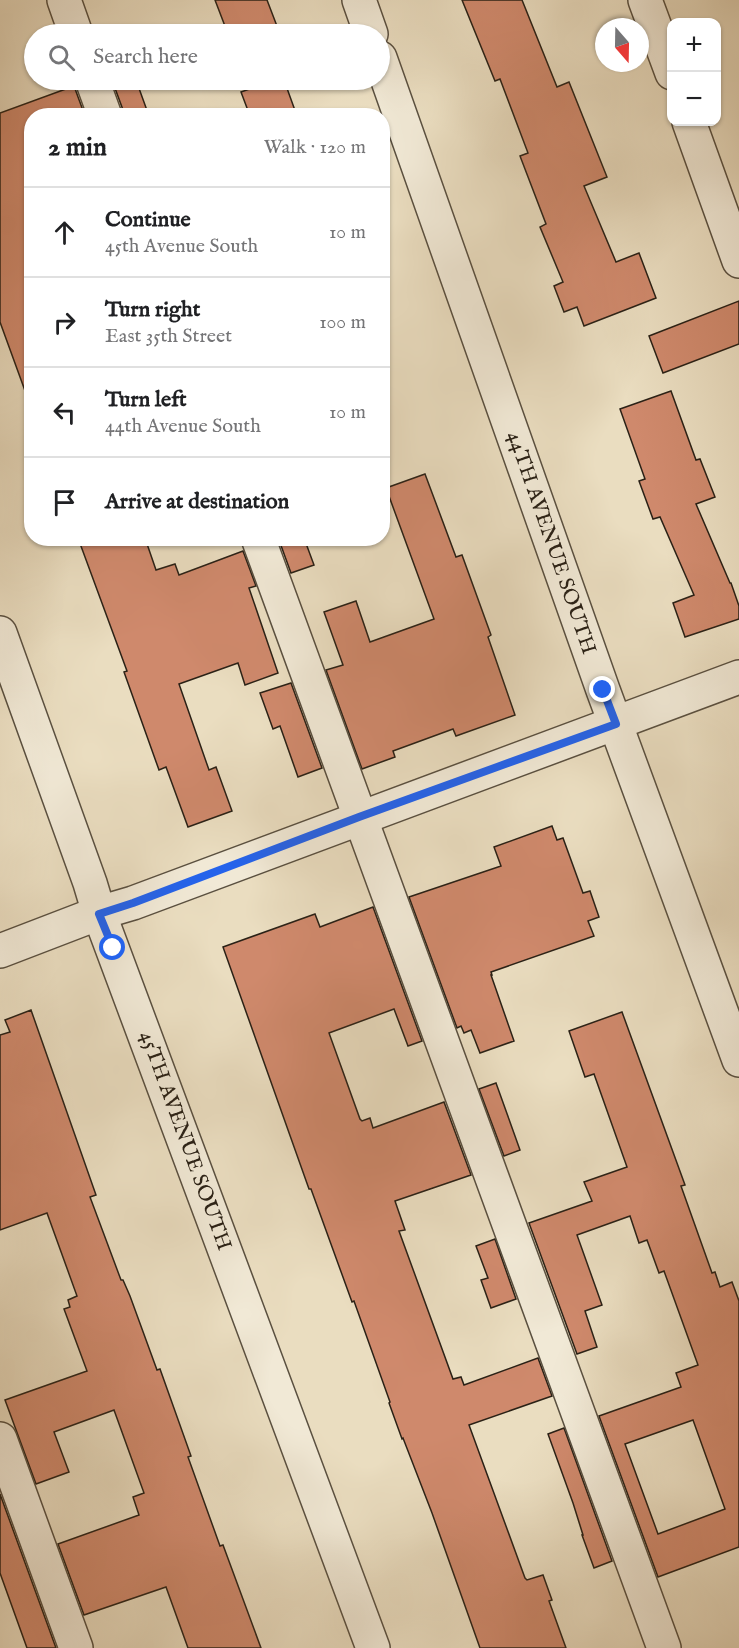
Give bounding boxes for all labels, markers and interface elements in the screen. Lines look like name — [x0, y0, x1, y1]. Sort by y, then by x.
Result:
north arrow — [595, 18, 649, 72]
map controls — [667, 18, 721, 126]
button: + — [667, 18, 721, 72]
search box — [24, 24, 390, 90]
icon: search — [45, 41, 78, 74]
text: Search here — [93, 43, 198, 71]
button: − — [667, 72, 721, 126]
text: 2 min — [48, 131, 107, 164]
text: Walk · 120 m — [264, 135, 366, 160]
text: Continue — [105, 206, 191, 234]
icon: ahead — [48, 216, 81, 249]
text: 10 m — [329, 220, 366, 245]
text: 45th Avenue South — [105, 234, 258, 259]
text: Turn right — [105, 296, 200, 324]
icon: right — [48, 306, 81, 339]
text: 100 m — [319, 310, 366, 335]
text: East 35th Street — [105, 324, 232, 349]
text: Turn left — [105, 386, 187, 414]
icon: left — [48, 396, 81, 429]
text: 10 m — [329, 400, 366, 425]
text: 44th Avenue South — [105, 414, 261, 439]
street label: 44TH AVENUE SOUTH — [500, 428, 602, 658]
icon: arrive — [48, 486, 81, 519]
text: Arrive at destination — [105, 488, 289, 516]
route end — [589, 676, 615, 702]
route start — [99, 934, 125, 960]
street label: 45TH AVENUE SOUTH — [133, 1028, 237, 1254]

